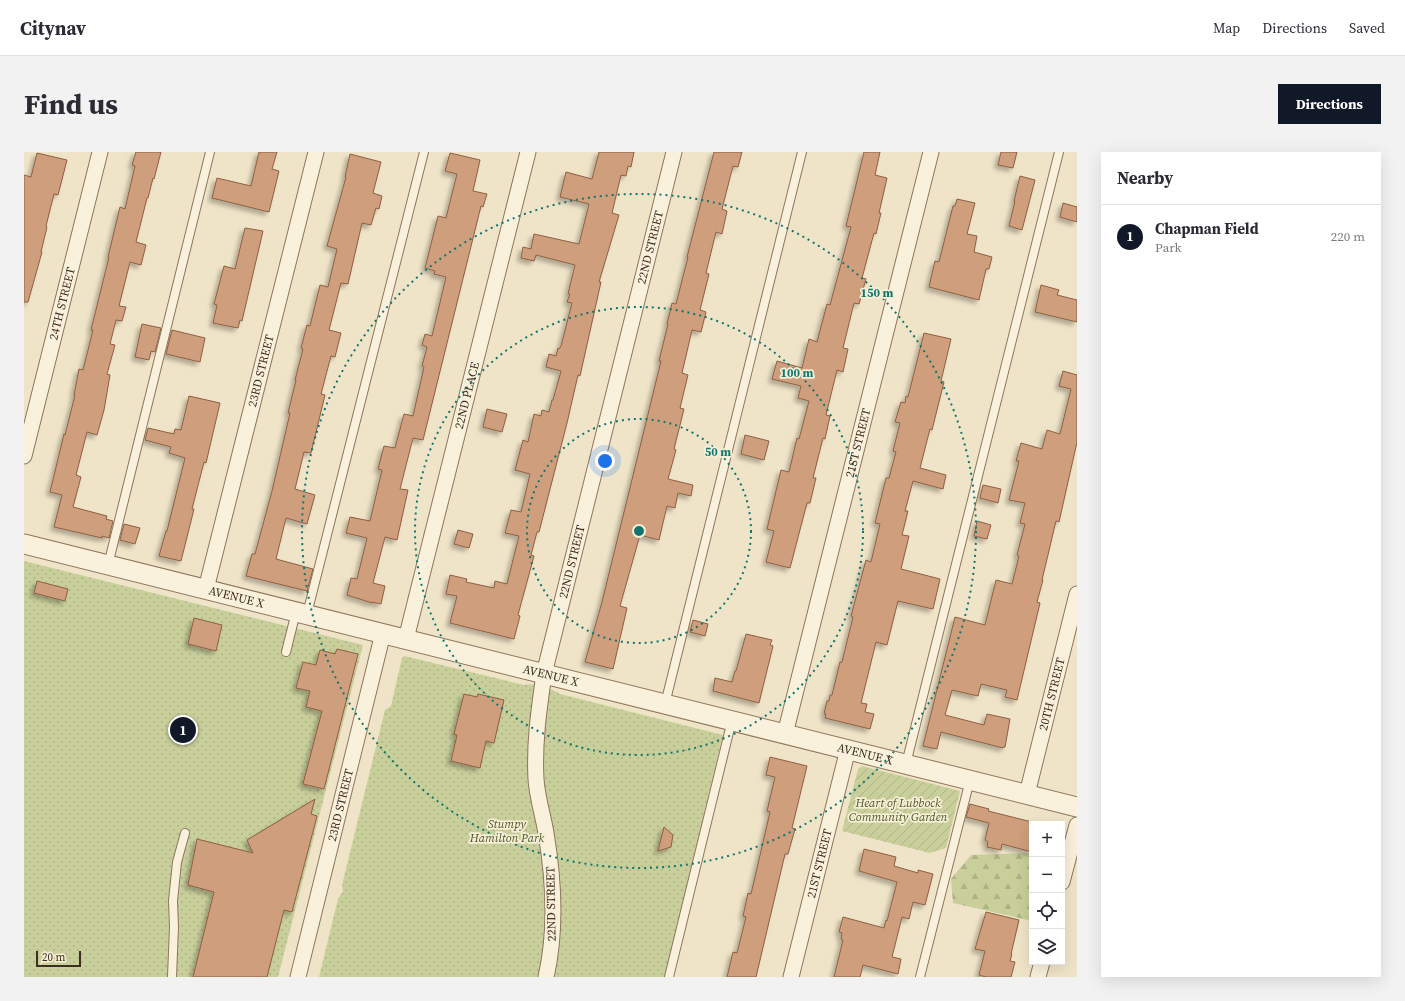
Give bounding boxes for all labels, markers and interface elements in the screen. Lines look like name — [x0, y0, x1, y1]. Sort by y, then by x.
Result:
text: Citynav — [20, 15, 86, 41]
text: Map — [1213, 18, 1240, 38]
text: Directions — [1262, 18, 1327, 38]
text: Saved — [1349, 18, 1385, 38]
button: Directions — [1278, 84, 1381, 124]
text: Find us — [24, 85, 118, 123]
text: Nearby — [1117, 166, 1173, 190]
street label: 22ND STREET — [633, 208, 667, 286]
text: Chapman Field — [1155, 218, 1259, 239]
text: 1 — [1126, 228, 1134, 245]
text: 220 m — [1331, 228, 1365, 245]
text: Park — [1155, 239, 1182, 256]
street label: 24TH STREET — [45, 265, 79, 342]
text: 150 m — [861, 285, 894, 301]
street label: 23RD STREET — [244, 332, 278, 409]
street label: 22ND PLACE — [451, 360, 483, 431]
text: 100 m — [781, 365, 814, 381]
street label: 21ST STREET — [842, 406, 875, 479]
text: 50 m — [705, 444, 731, 460]
your location — [595, 451, 615, 471]
street label: 22ND STREET — [555, 523, 589, 600]
centre of rings — [632, 524, 646, 538]
street label: AVENUE X — [207, 582, 266, 612]
street label: 20TH STREET — [1035, 655, 1069, 732]
street label: AVENUE X — [521, 661, 581, 690]
pin: 1 — [170, 715, 196, 745]
street label: AVENUE X — [836, 739, 895, 769]
street label: 23RD STREET — [324, 767, 357, 843]
park label: Heart of Lubbock Community Garden — [849, 795, 948, 825]
park label: Stumpy Hamilton Park — [469, 816, 544, 846]
map controls — [1029, 821, 1065, 965]
button: + — [1029, 821, 1065, 857]
street label: 21ST STREET — [803, 827, 836, 900]
button: − — [1029, 857, 1065, 893]
street label: 22ND STREET — [542, 866, 560, 942]
button: locate — [1029, 893, 1065, 929]
button: layers — [1029, 929, 1065, 965]
scale bar — [36, 949, 81, 968]
text: 20 m — [42, 950, 65, 965]

